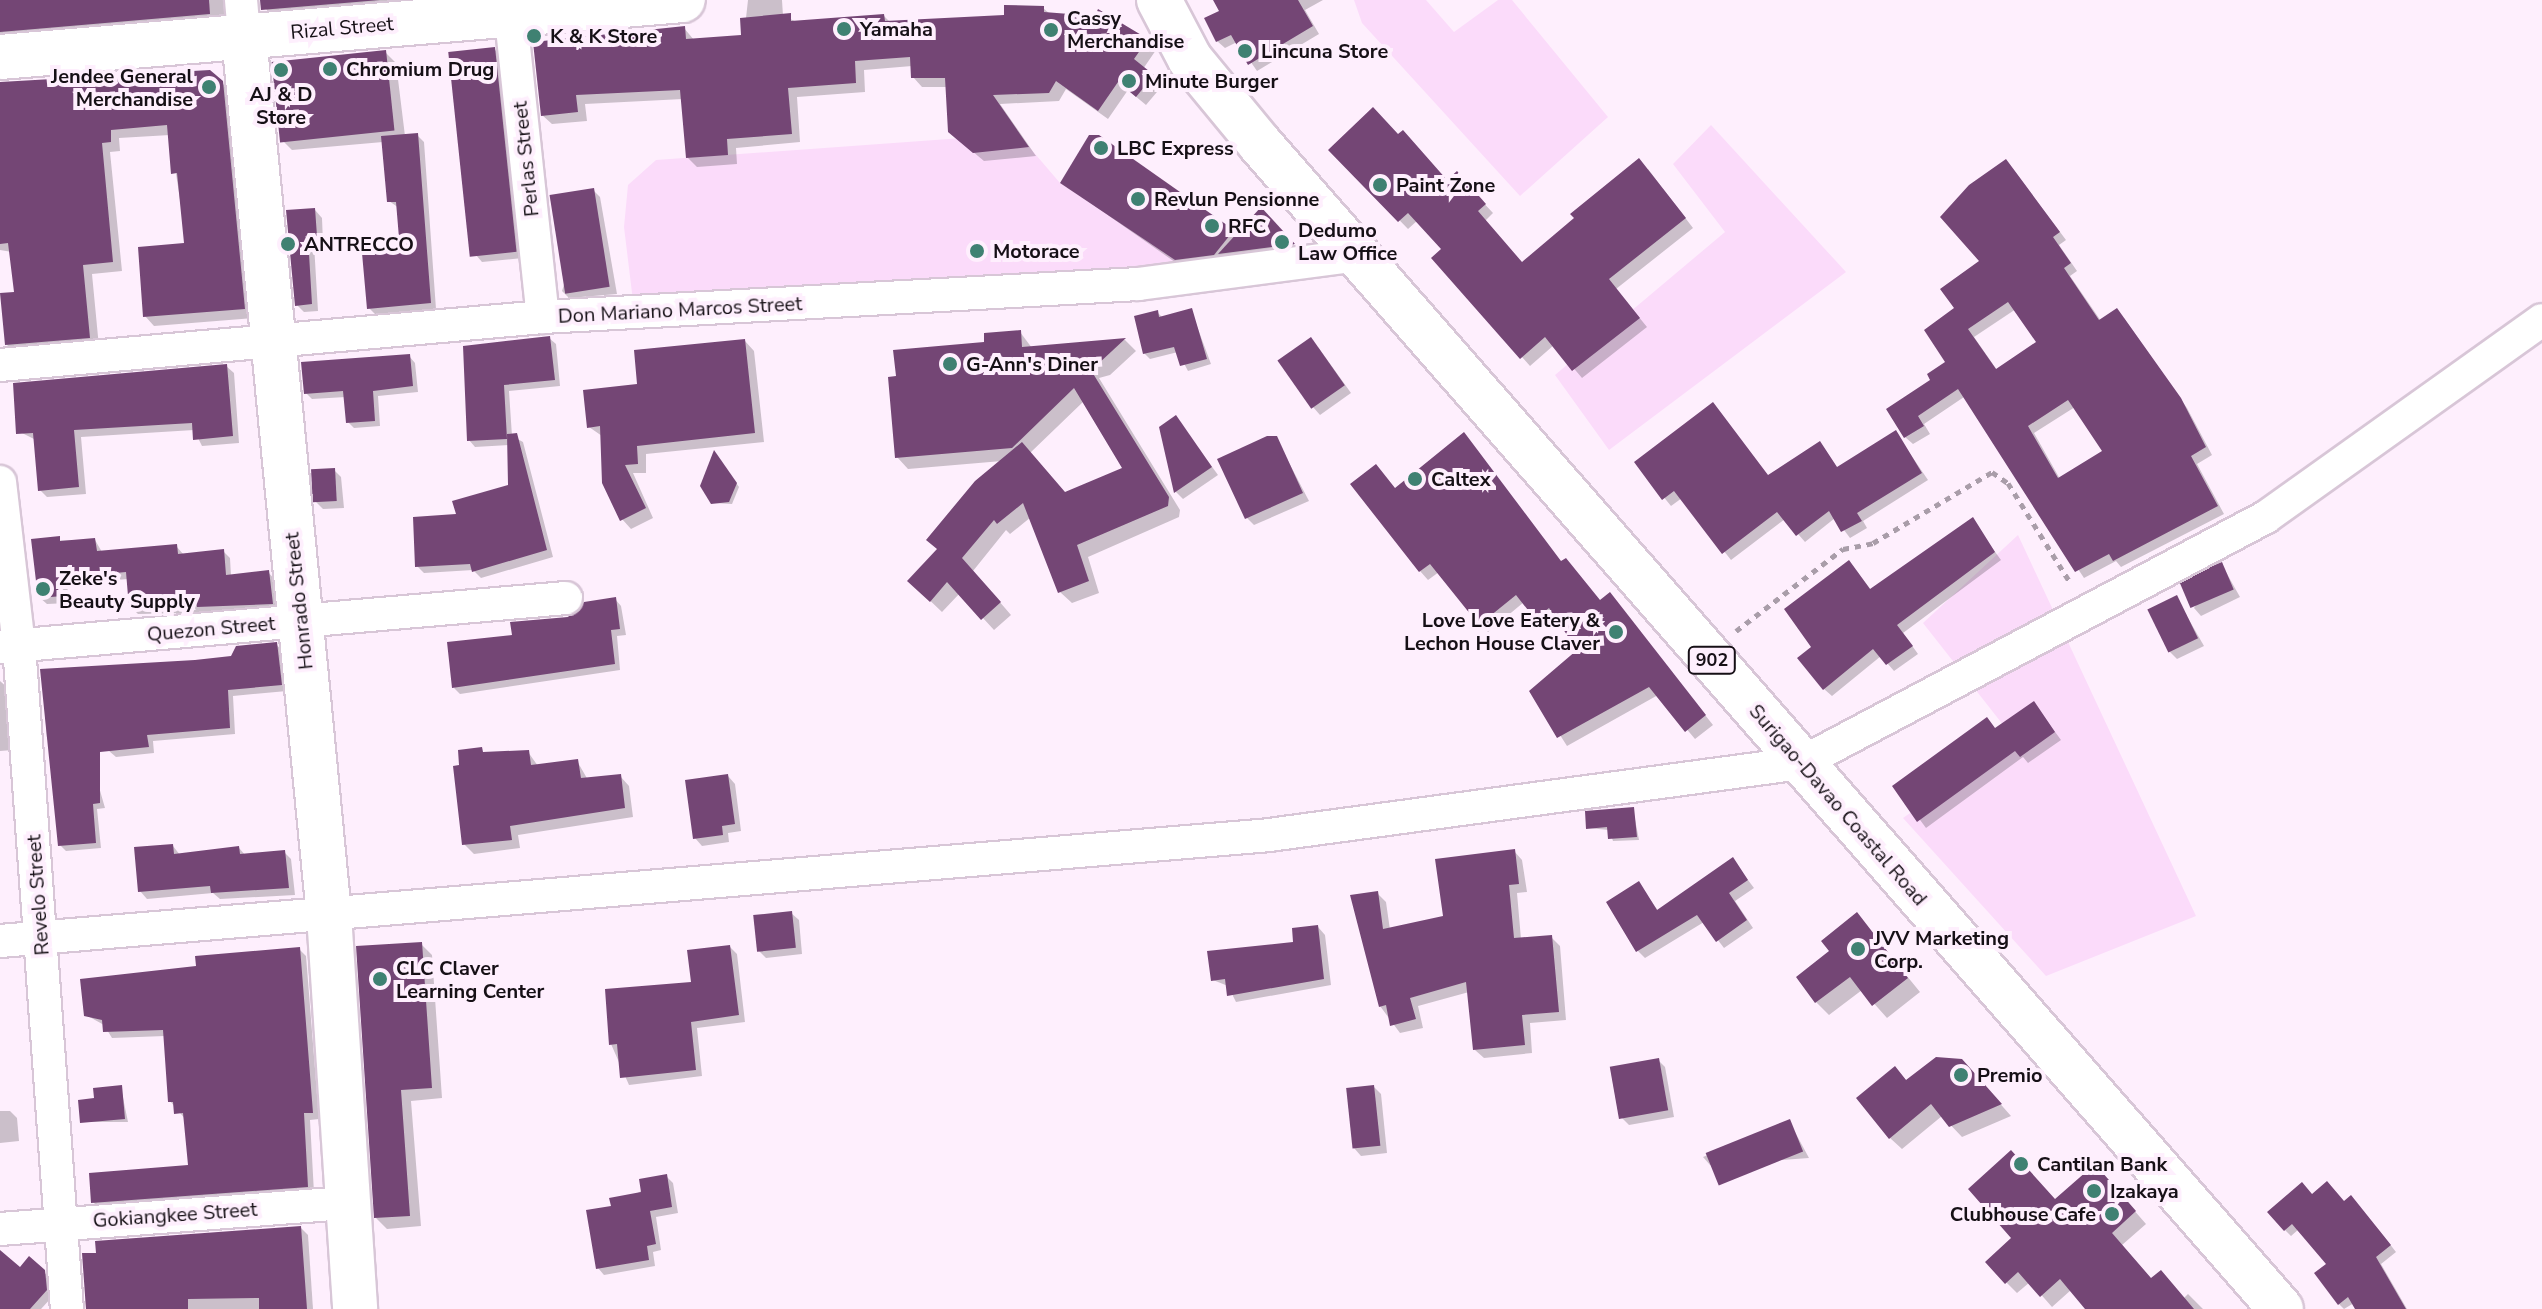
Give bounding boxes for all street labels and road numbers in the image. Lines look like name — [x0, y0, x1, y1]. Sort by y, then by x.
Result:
street label: Rizal Street — [289, 12, 395, 44]
street label: Perlas Street — [508, 100, 544, 218]
street label: Don Mariano Marcos Street — [557, 292, 803, 328]
street label: Honrado Street — [280, 531, 318, 671]
street label: Quezon Street — [146, 611, 276, 647]
road number: 902 — [1686, 646, 1738, 674]
street label: Surigao-Davao Coastal Road — [1744, 699, 1932, 911]
street label: Revelo Street — [22, 834, 54, 956]
street label: Gokiangkee Street — [92, 1197, 258, 1233]

